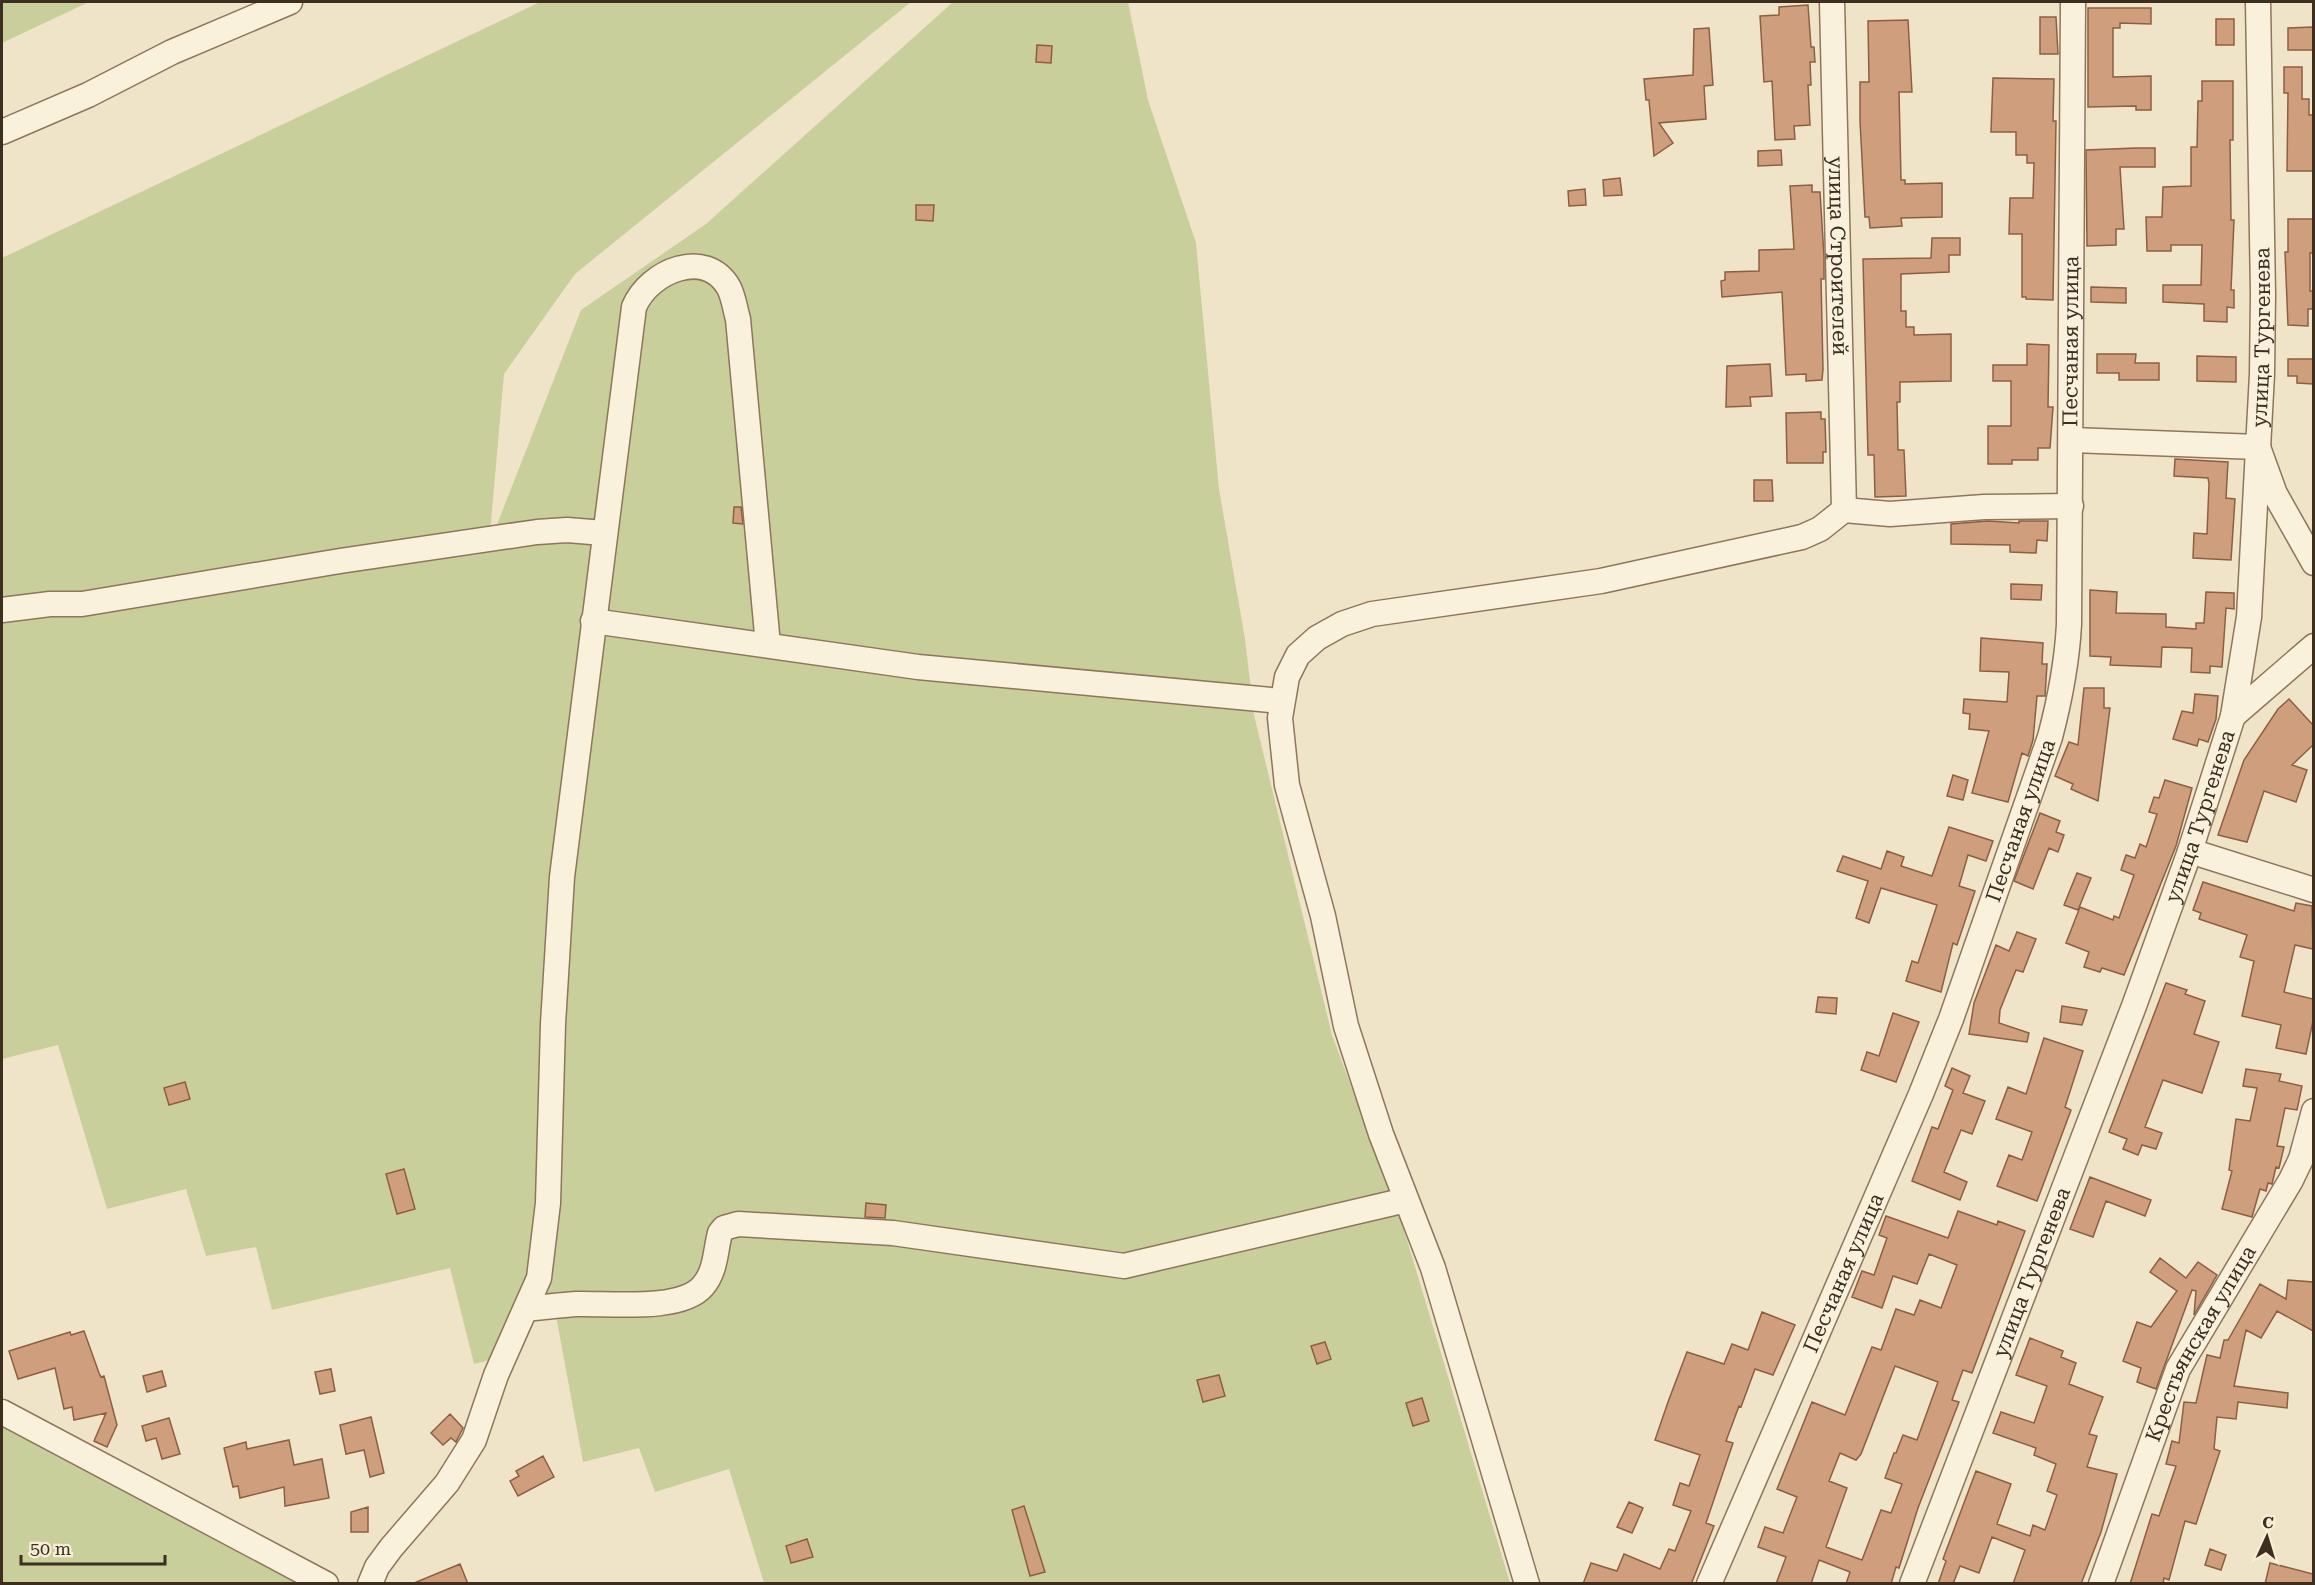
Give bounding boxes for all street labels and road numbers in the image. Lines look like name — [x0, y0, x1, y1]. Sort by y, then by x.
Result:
street label: улица Строителей — [1824, 156, 1852, 356]
street label: улица Тургенева — [2247, 246, 2275, 428]
street label: Песчаная улица — [2058, 255, 2083, 427]
street label: улица Тургенева — [2160, 727, 2240, 906]
street label: Песчаная улица — [1981, 735, 2061, 905]
street label: улица Тургенева — [1988, 1183, 2076, 1361]
street label: Песчаная улица — [1799, 1189, 1889, 1356]
street label: Крестьянская улица — [2141, 1241, 2261, 1445]

